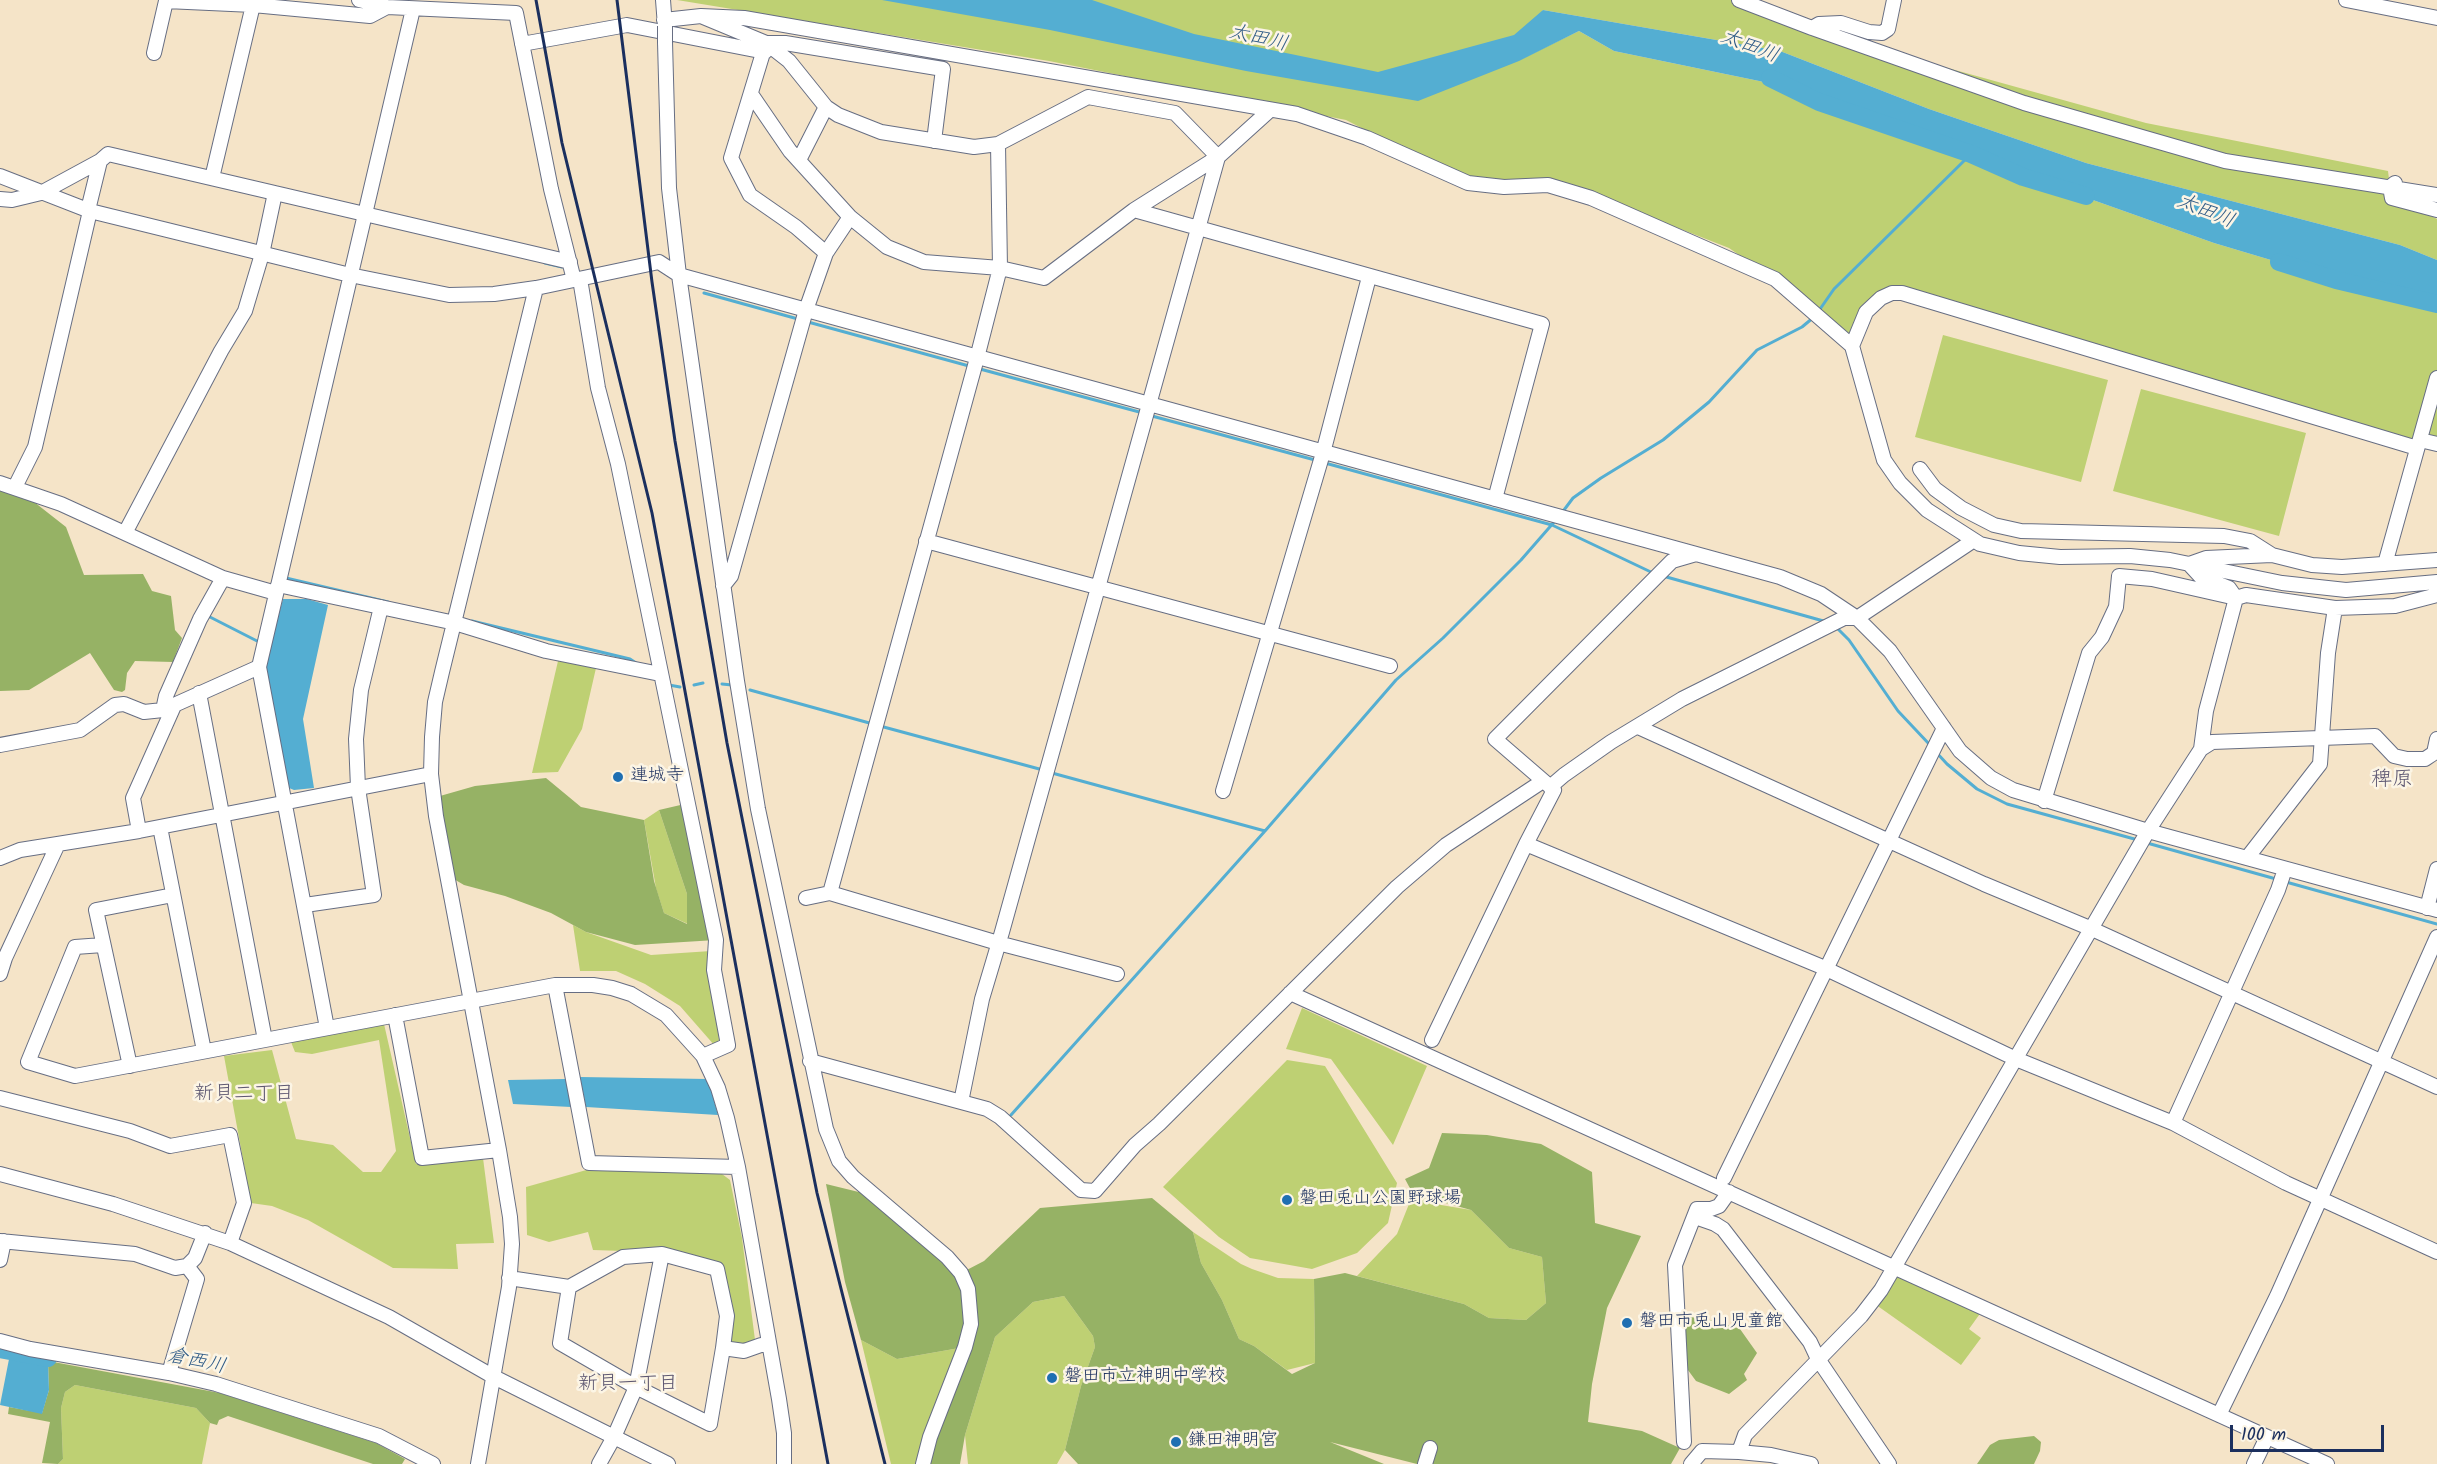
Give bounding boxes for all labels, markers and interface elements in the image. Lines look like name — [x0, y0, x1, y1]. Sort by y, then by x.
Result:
water label: 太田川 — [1226, 22, 1290, 58]
water label: 太田川 — [1717, 26, 1781, 70]
water label: 太田川 — [2173, 191, 2237, 235]
place label: 連城寺 — [630, 766, 684, 788]
district label: 稗原 — [2371, 768, 2413, 794]
marker: 連城寺 — [611, 770, 625, 784]
district label: 新貝二丁目 — [194, 1084, 294, 1108]
place label: 磐田兎山公園野球場 — [1299, 1189, 1461, 1211]
marker: 磐田兎山公園野球場 — [1280, 1193, 1294, 1207]
place label: 磐田市兎山児童館 — [1639, 1312, 1783, 1334]
marker: 磐田市兎山児童館 — [1620, 1316, 1634, 1330]
water label: 倉西川 — [164, 1345, 228, 1381]
place label: 磐田市立神明中学校 — [1064, 1367, 1226, 1389]
marker: 磐田市立神明中学校 — [1045, 1371, 1059, 1385]
district label: 新貝一丁目 — [578, 1374, 678, 1398]
scale bar — [2233, 1413, 2388, 1451]
text: 100 m — [2241, 1421, 2286, 1450]
place label: 鎌田神明宮 — [1188, 1431, 1278, 1453]
marker: 鎌田神明宮 — [1169, 1435, 1183, 1449]

